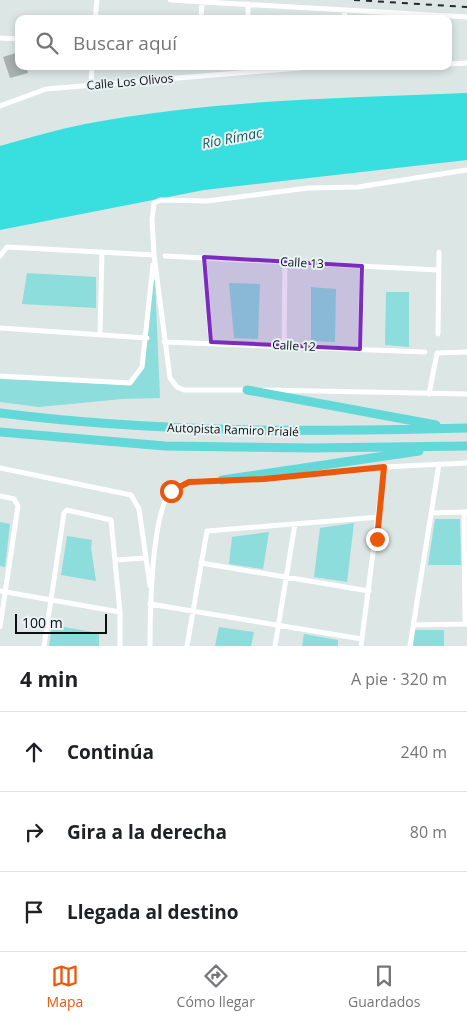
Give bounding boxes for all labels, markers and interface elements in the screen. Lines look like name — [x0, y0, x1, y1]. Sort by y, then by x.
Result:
search box — [15, 15, 452, 70]
icon: search — [33, 29, 61, 57]
text: Buscar aquí — [73, 30, 177, 56]
street label: Calle Los Olivos — [86, 69, 174, 94]
water label: Río Rímac — [200, 122, 264, 153]
street label: Calle 13 — [280, 253, 325, 272]
street label: Calle 12 — [272, 336, 317, 355]
street label: Autopista Ramiro Prialé — [167, 419, 299, 440]
route start — [160, 480, 183, 503]
route end — [366, 528, 389, 551]
scale bar — [15, 611, 108, 634]
text: 100 m — [22, 613, 63, 632]
text: 4 min — [20, 665, 78, 693]
text: A pie · 320 m — [351, 668, 447, 690]
icon: ahead — [20, 738, 48, 766]
text: Continúa — [67, 739, 154, 765]
text: 240 m — [401, 741, 447, 763]
icon: right — [20, 818, 48, 846]
text: Gira a la derecha — [67, 819, 227, 845]
text: 80 m — [410, 821, 447, 843]
icon: arrive — [20, 898, 48, 926]
text: Llegada al destino — [67, 899, 239, 925]
tab: Mapa — [47, 962, 83, 1011]
tab: Cómo llegar — [177, 962, 255, 1011]
tab: Guardados — [348, 962, 420, 1011]

